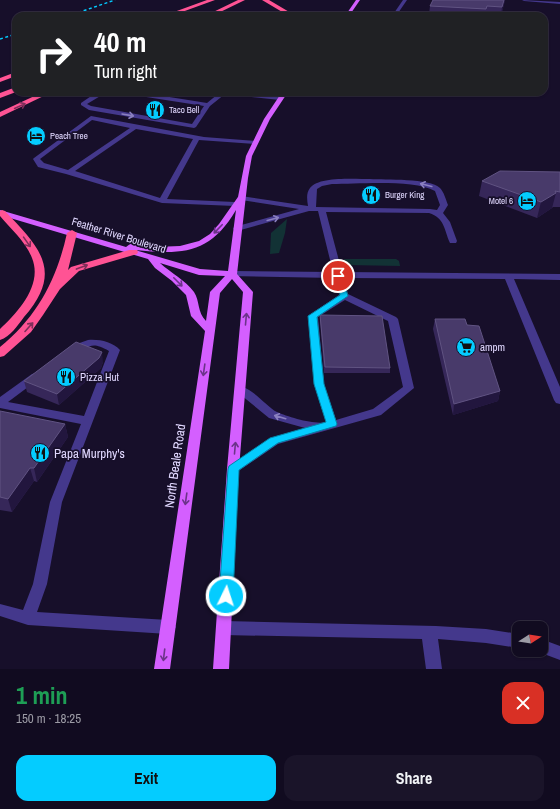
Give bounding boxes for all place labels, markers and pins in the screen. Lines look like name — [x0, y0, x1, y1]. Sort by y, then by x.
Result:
restaurant icon: Taco Bell — [144, 99, 166, 121]
place label: Taco Bell — [169, 104, 199, 116]
hotel icon: Peach Tree — [25, 125, 47, 147]
place label: Peach Tree — [50, 130, 88, 142]
restaurant icon: Burger King — [360, 184, 382, 206]
place label: Burger King — [385, 189, 425, 201]
hotel icon: Motel 6 — [516, 190, 538, 212]
place label: Motel 6 — [489, 195, 513, 207]
pin — [321, 259, 355, 293]
supermarket icon: ampm — [455, 336, 477, 358]
place label: ampm — [480, 340, 505, 354]
restaurant icon: Pizza Hut — [55, 366, 77, 388]
place label: Pizza Hut — [80, 370, 120, 384]
restaurant icon: Papa Murphy's — [29, 442, 51, 464]
place label: Papa Murphy's — [54, 445, 125, 462]

